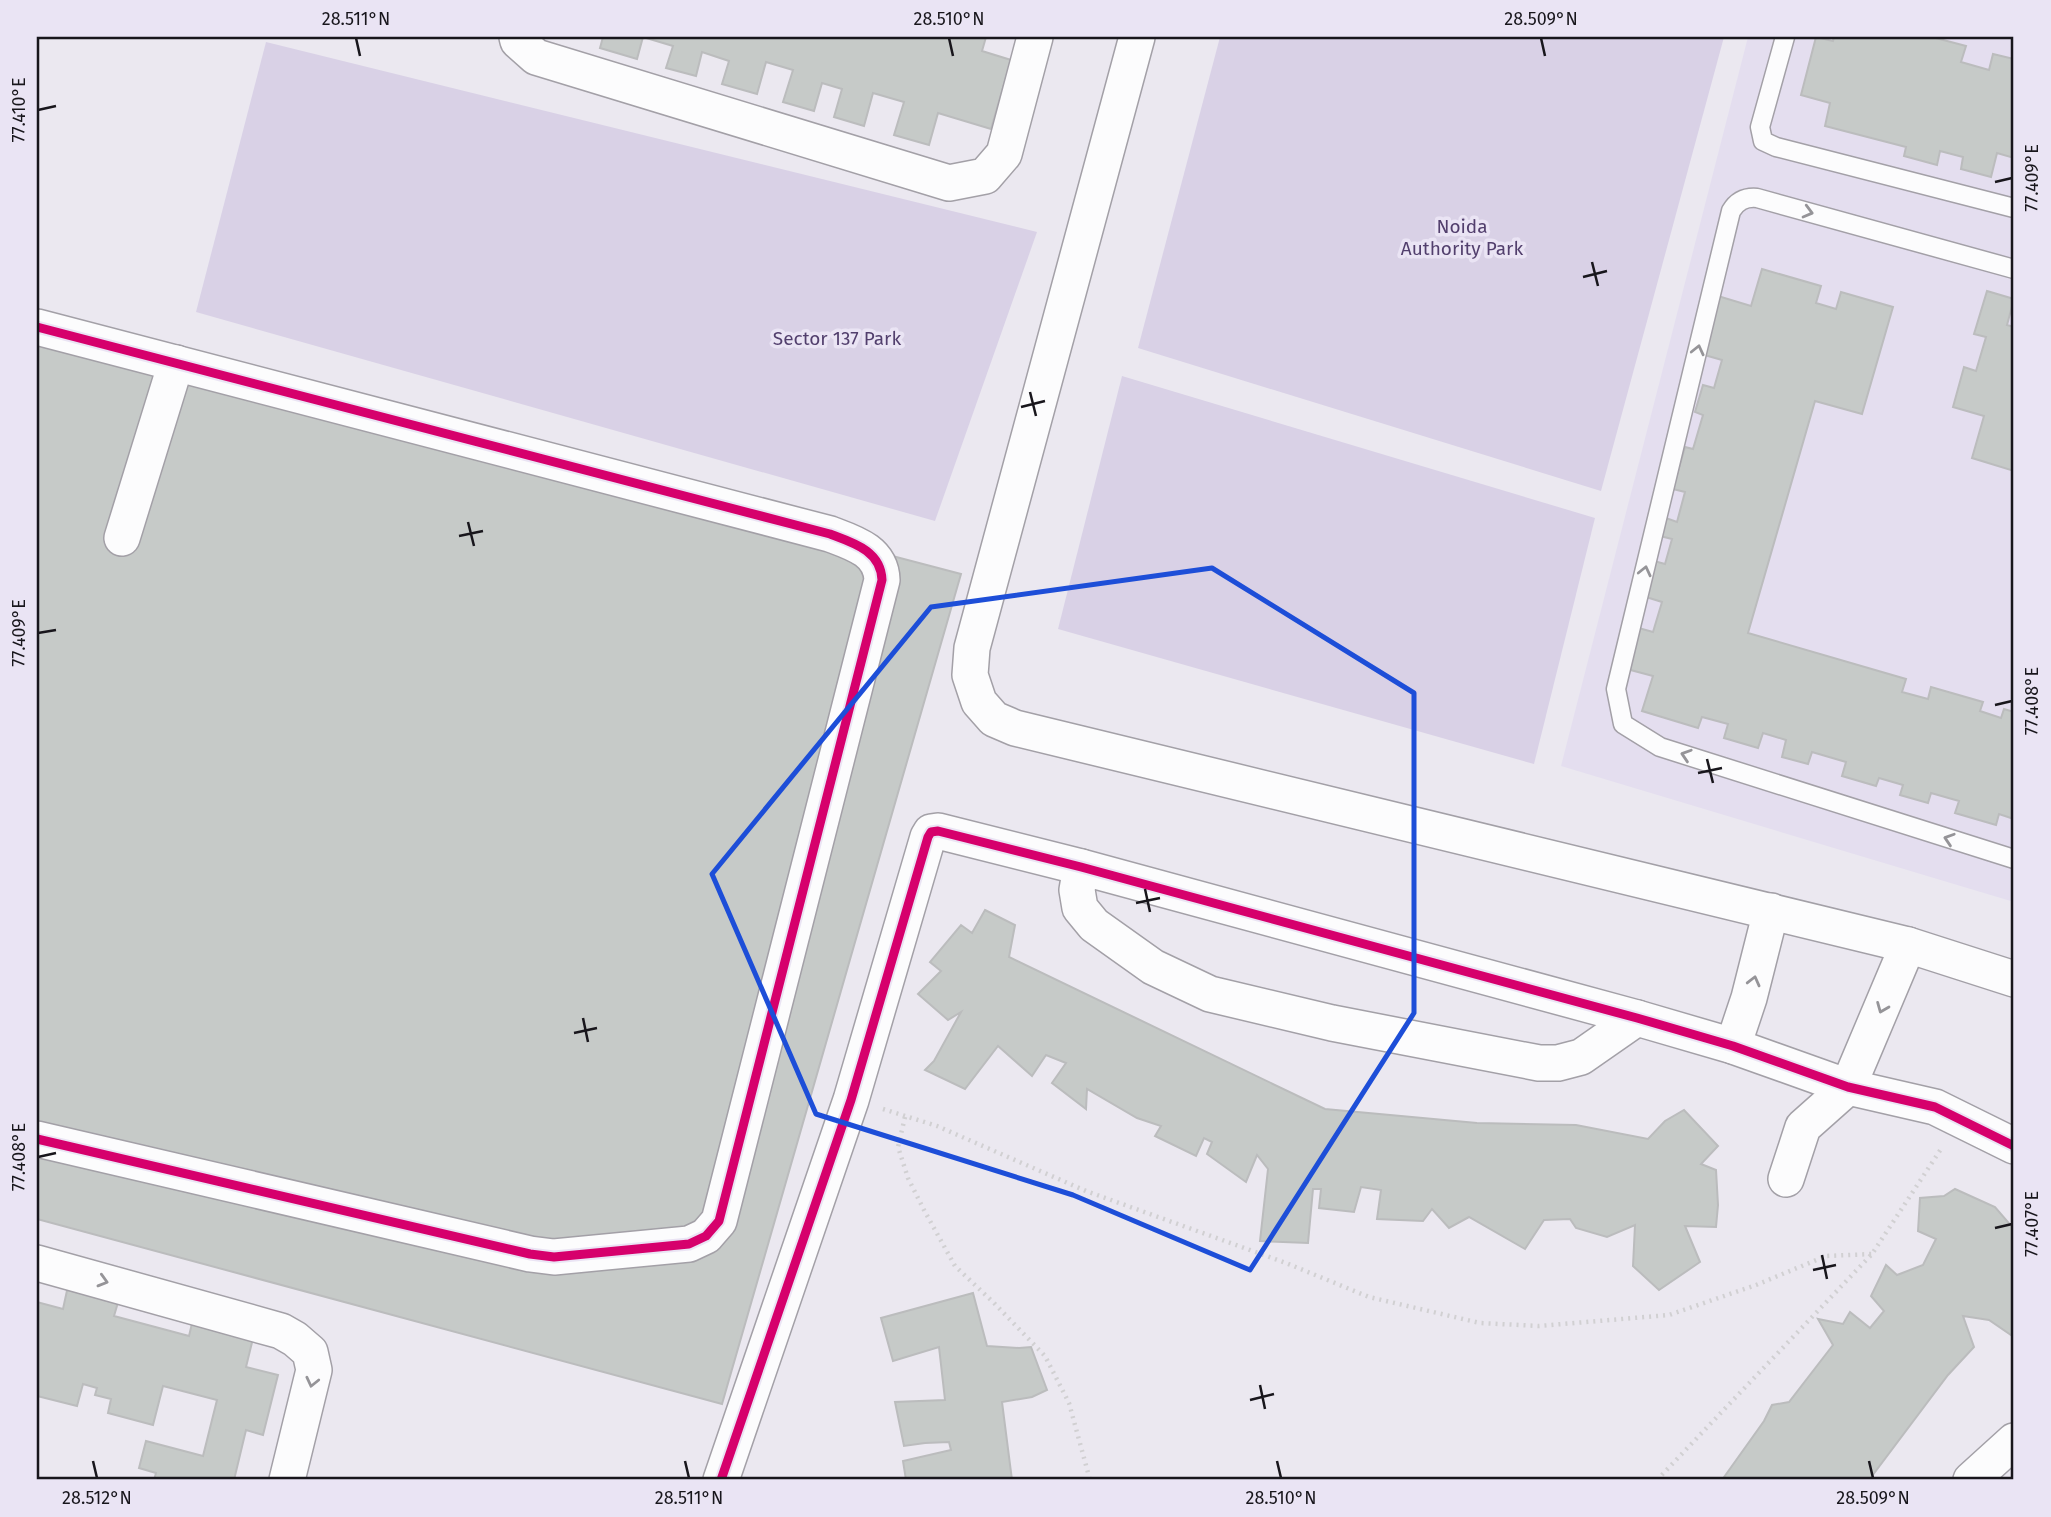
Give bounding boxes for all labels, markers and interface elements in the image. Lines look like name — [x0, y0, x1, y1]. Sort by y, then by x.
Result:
text: 28.511°N — [322, 8, 390, 30]
text: 28.510°N — [914, 8, 984, 30]
text: 28.509°N — [1504, 8, 1578, 30]
text: 77.410°E — [8, 77, 30, 143]
text: 77.409°E — [2021, 144, 2043, 212]
one-way arrow — [1801, 204, 1813, 218]
park label: Noida Authority Park — [1401, 215, 1523, 260]
park label: Sector 137 Park — [773, 327, 901, 350]
one-way arrow — [1690, 344, 1704, 356]
one-way arrow — [1637, 565, 1651, 577]
text: 77.409°E — [8, 599, 30, 667]
text: 77.408°E — [2021, 667, 2043, 735]
one-way arrow — [1680, 748, 1692, 763]
one-way arrow — [1944, 832, 1956, 847]
one-way arrow — [1745, 975, 1760, 987]
one-way arrow — [1877, 1002, 1891, 1014]
text: 77.408°E — [8, 1123, 30, 1191]
text: 77.407°E — [2021, 1191, 2043, 1257]
one-way arrow — [96, 1273, 108, 1288]
one-way arrow — [305, 1375, 320, 1387]
text: 28.512°N — [62, 1487, 132, 1509]
text: 28.511°N — [655, 1487, 723, 1509]
text: 28.510°N — [1246, 1487, 1316, 1509]
text: 28.509°N — [1836, 1487, 1910, 1509]

